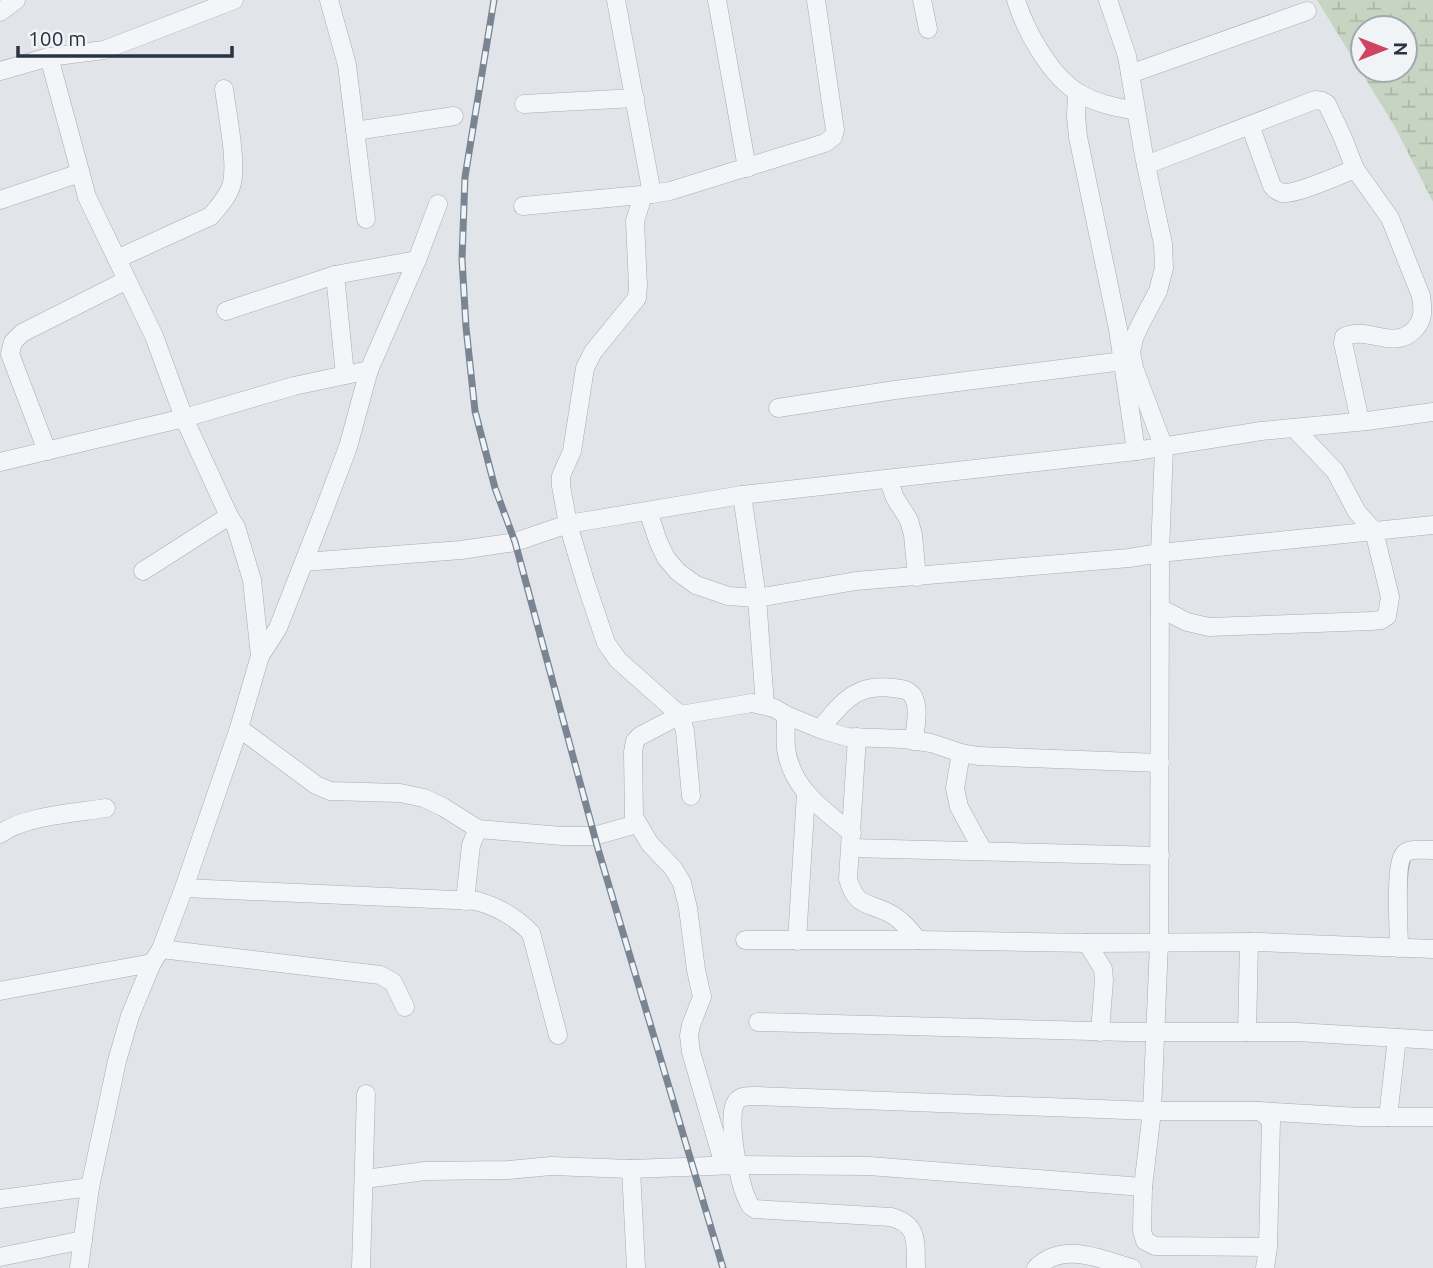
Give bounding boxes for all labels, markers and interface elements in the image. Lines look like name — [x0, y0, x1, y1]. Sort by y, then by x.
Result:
scale bar — [18, 14, 231, 58]
north arrow — [1349, 14, 1419, 84]
text: 100 m — [28, 26, 86, 50]
text: N — [1390, 42, 1412, 56]

